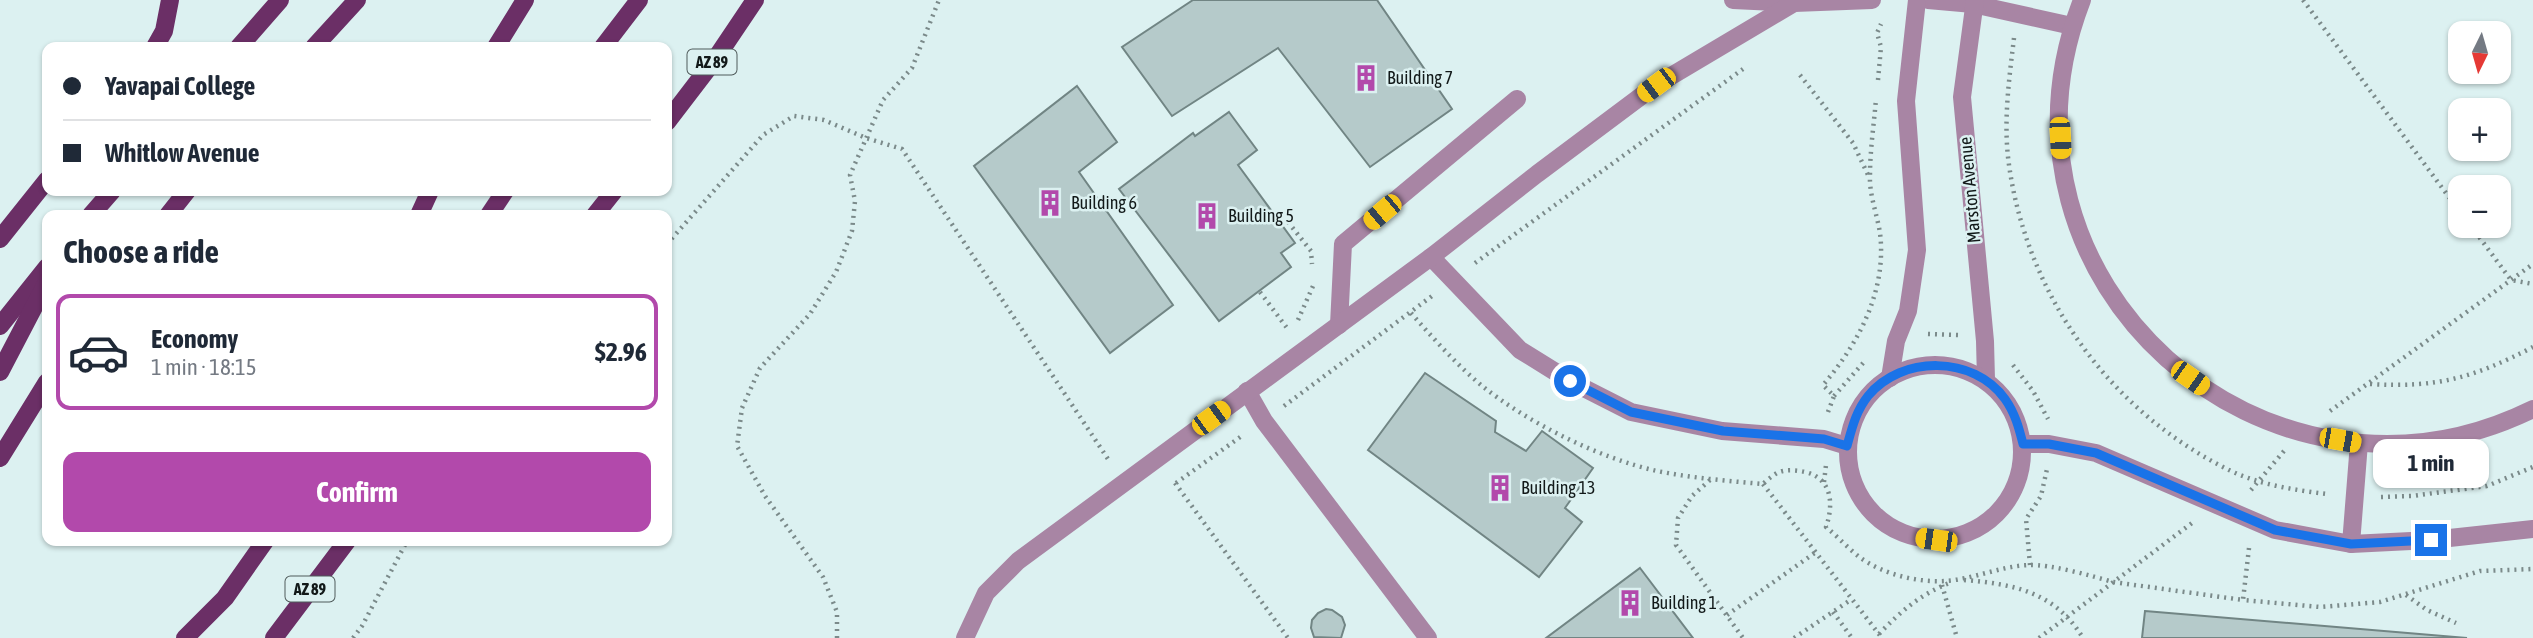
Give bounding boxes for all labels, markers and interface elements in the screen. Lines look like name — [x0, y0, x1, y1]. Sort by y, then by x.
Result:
north arrow — [2448, 21, 2511, 84]
map controls — [2448, 21, 2511, 238]
road number: AZ 89 — [688, 50, 736, 74]
building icon: Building 7 — [1351, 63, 1381, 93]
car — [1633, 64, 1680, 106]
place label: Building 7 — [1387, 67, 1453, 88]
text: Yavapai College — [105, 71, 255, 101]
button: + — [2448, 98, 2511, 161]
car — [2049, 116, 2072, 160]
street label: Marston Avenue — [1954, 136, 1985, 244]
text: Whitlow Avenue — [105, 138, 260, 168]
button: − — [2448, 175, 2511, 238]
building icon: Building 6 — [1035, 188, 1065, 218]
car — [1360, 190, 1405, 234]
place label: Building 6 — [1071, 192, 1137, 213]
building icon: Building 5 — [1192, 201, 1222, 231]
place label: Building 5 — [1228, 205, 1294, 226]
text: Choose a ride — [63, 233, 219, 270]
icon: car — [67, 321, 130, 384]
text: Economy — [151, 324, 238, 354]
text: $2.96 — [595, 337, 647, 367]
text: 1 min · 18:15 — [151, 354, 257, 380]
car — [2167, 357, 2214, 399]
route start — [1554, 365, 1586, 397]
car — [1188, 397, 1235, 439]
car — [2318, 426, 2363, 454]
callout: 1 min — [2373, 438, 2489, 488]
text: 1 min — [2408, 450, 2454, 476]
button: Confirm — [63, 452, 651, 532]
building icon: Building 13 — [1485, 473, 1515, 503]
place label: Building 13 — [1521, 477, 1595, 498]
route end — [2415, 524, 2447, 556]
car — [1914, 527, 1959, 553]
road number: AZ 89 — [286, 576, 334, 602]
building icon: Building 1 — [1615, 588, 1645, 618]
place label: Building 1 — [1651, 592, 1717, 613]

